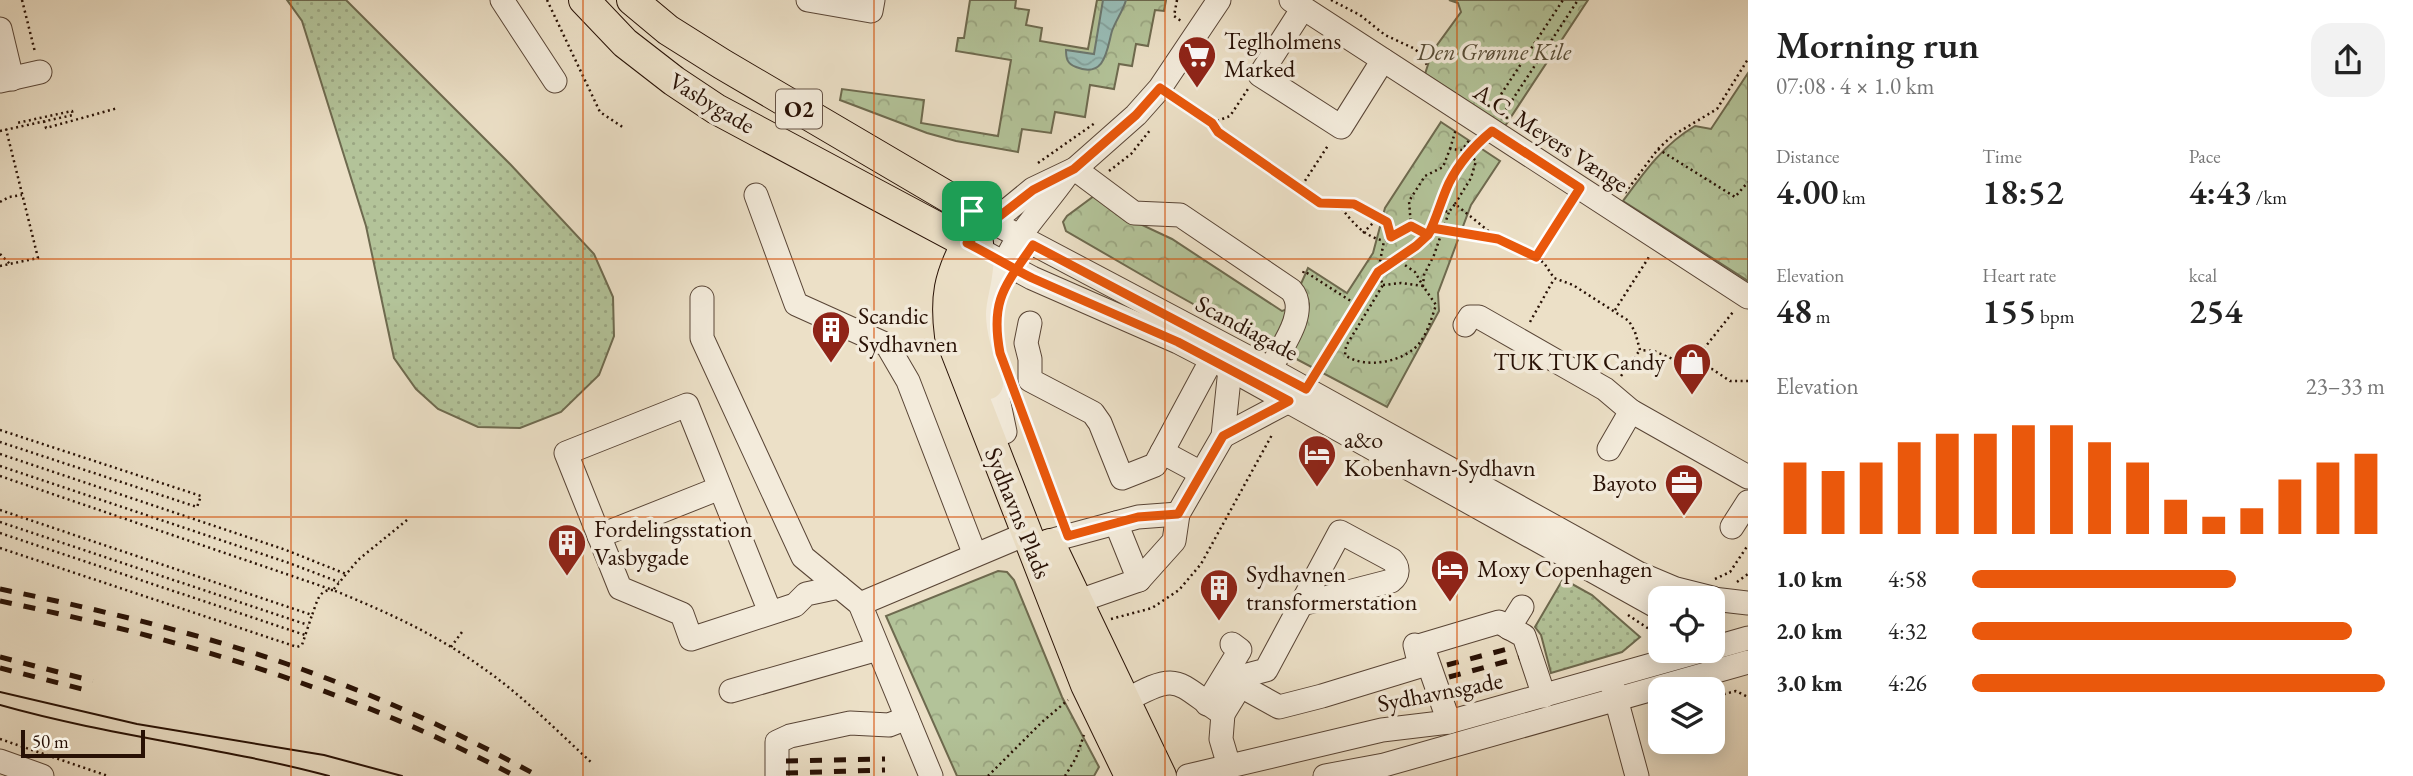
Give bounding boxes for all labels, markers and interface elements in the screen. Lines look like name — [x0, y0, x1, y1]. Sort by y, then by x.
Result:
text: Morning run — [1776, 20, 1979, 69]
button: share — [2311, 23, 2385, 97]
place label: Teglholmens Marked — [1224, 25, 1341, 84]
supermarket icon: Teglholmens Marked — [1176, 34, 1218, 89]
park label: Den Grønne Kile — [1416, 36, 1572, 67]
street label: Vasbygade — [664, 65, 761, 140]
text: 07:08 · 4 × 1.0 km — [1776, 71, 1934, 101]
street label: A.C. Meyers Vænge — [1467, 75, 1635, 199]
road number: O2 — [776, 90, 822, 128]
text: Distance — [1776, 144, 1839, 169]
text: Time — [1982, 144, 2022, 169]
text: Pace — [2189, 144, 2221, 169]
text: 4.00 — [1776, 169, 1838, 214]
text: 18:52 — [1982, 169, 2064, 214]
text: 4:43 — [2189, 169, 2252, 214]
pin — [942, 181, 1002, 241]
text: km — [1838, 185, 1866, 210]
text: /km — [2252, 185, 2287, 210]
icon: arrive — [953, 192, 991, 230]
text: Elevation — [1776, 263, 1844, 288]
text: Heart rate — [1982, 263, 2056, 288]
text: kcal — [2189, 263, 2217, 288]
street label: Scandiagade — [1191, 288, 1304, 368]
text: 48 — [1776, 288, 1812, 333]
text: 155 — [1982, 288, 2036, 333]
text: 254 — [2189, 288, 2243, 333]
place label: Scandic Sydhavnen — [858, 300, 958, 359]
text: m — [1812, 304, 1831, 329]
text: bpm — [2036, 304, 2074, 329]
building icon: Scandic Sydhavnen — [810, 309, 852, 364]
shop icon: TUK TUK Candy — [1671, 341, 1713, 396]
place label: TUK TUK Candy — [1493, 346, 1665, 377]
text: Elevation — [1776, 371, 1859, 401]
text: 23–33 m — [2306, 371, 2385, 401]
place label: a&o Kobenhavn-Sydhavn — [1344, 424, 1536, 483]
hotel icon: a&o Kobenhavn-Sydhavn — [1296, 433, 1338, 488]
street label: Sydhavns Plads — [978, 443, 1059, 583]
office icon: Bayoto — [1663, 462, 1705, 517]
place label: Bayoto — [1592, 467, 1657, 498]
place label: Fordelingsstation Vasbygade — [594, 513, 753, 572]
building icon: Fordelingsstation Vasbygade — [546, 522, 588, 577]
hotel icon: Moxy Copenhagen — [1429, 548, 1471, 603]
place label: Moxy Copenhagen — [1477, 553, 1653, 584]
place label: Sydhavnen transformerstation — [1246, 558, 1418, 617]
text: 1.0 km — [1776, 564, 1843, 594]
text: 4:58 — [1888, 564, 1927, 594]
building icon: Sydhavnen transformerstation — [1198, 567, 1240, 622]
map controls — [1648, 586, 1725, 754]
button: locate — [1648, 586, 1725, 663]
text: 2.0 km — [1776, 616, 1843, 646]
text: 4:32 — [1888, 616, 1927, 646]
street label: Sydhavnsgade — [1375, 664, 1505, 719]
text: 3.0 km — [1776, 668, 1843, 698]
text: 4:26 — [1888, 668, 1927, 698]
button: layers — [1648, 677, 1725, 754]
scale bar — [21, 727, 145, 759]
text: 50 m — [32, 729, 69, 754]

